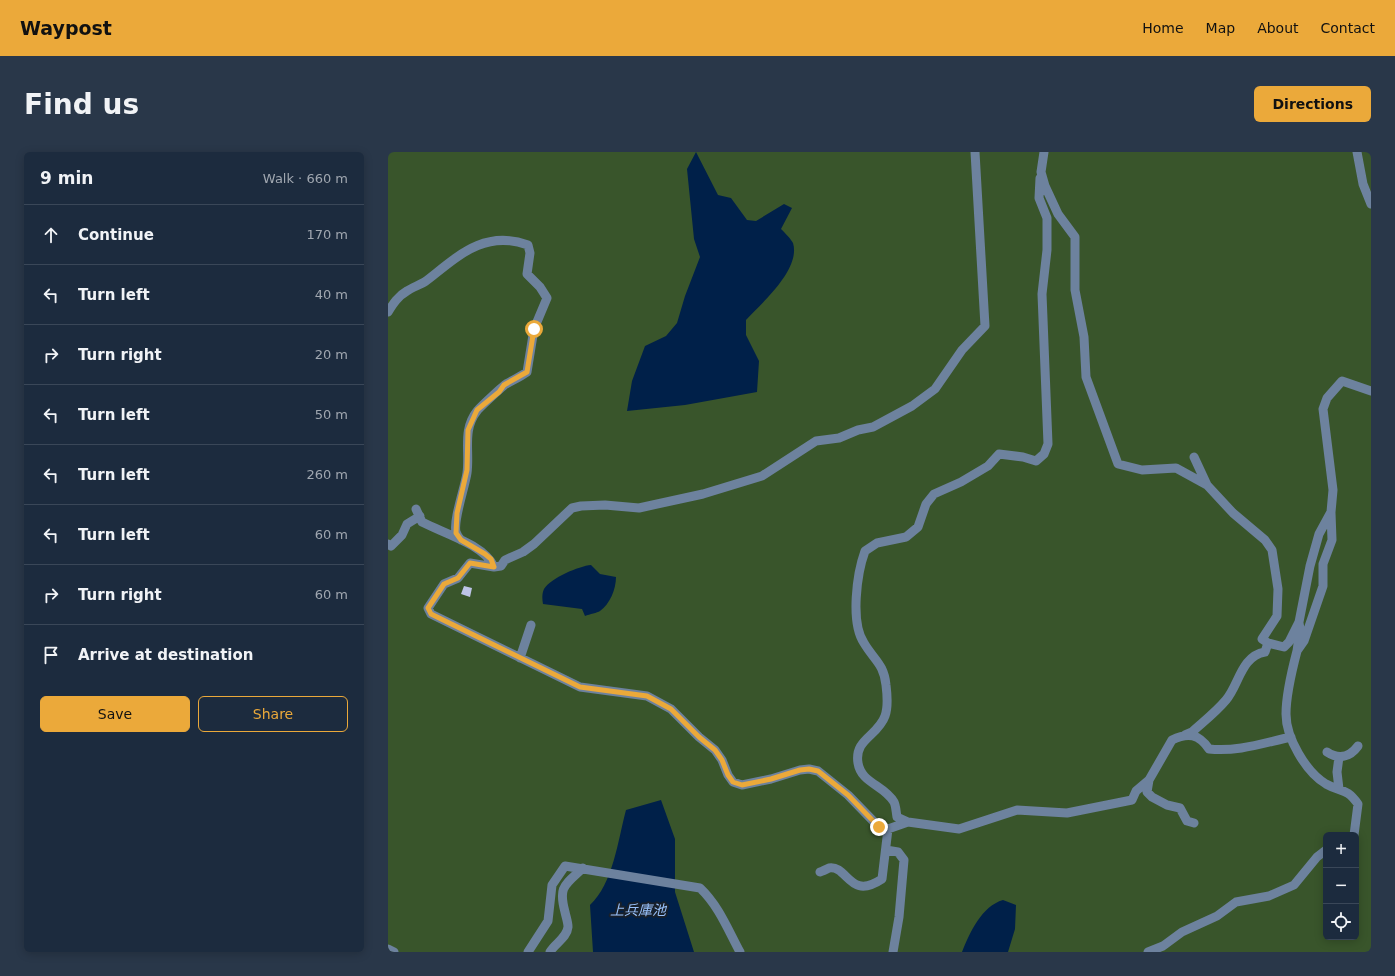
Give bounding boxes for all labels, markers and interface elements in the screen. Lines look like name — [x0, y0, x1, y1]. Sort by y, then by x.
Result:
text: Waypost — [20, 17, 112, 39]
text: Home — [1142, 20, 1184, 36]
text: Map — [1206, 20, 1235, 36]
text: About — [1257, 20, 1299, 36]
text: Contact — [1321, 20, 1375, 36]
button: Directions — [1254, 86, 1371, 122]
text: Find us — [24, 88, 139, 121]
text: 9 min — [40, 168, 93, 188]
text: Walk · 660 m — [263, 171, 348, 186]
icon: ahead — [40, 224, 62, 246]
text: Continue — [78, 226, 154, 244]
text: 170 m — [306, 227, 348, 242]
icon: left — [40, 284, 62, 306]
text: Turn left — [78, 286, 150, 304]
text: 40 m — [315, 287, 348, 302]
route start — [525, 320, 543, 338]
icon: right — [40, 344, 62, 366]
text: Turn right — [78, 346, 162, 364]
text: 20 m — [315, 347, 348, 362]
icon: left — [40, 404, 62, 426]
text: Turn left — [78, 406, 150, 424]
text: 50 m — [315, 407, 348, 422]
icon: left — [40, 464, 62, 486]
text: Turn left — [78, 466, 150, 484]
text: 260 m — [306, 467, 348, 482]
icon: left — [40, 524, 62, 546]
text: Turn left — [78, 526, 150, 544]
text: 60 m — [315, 527, 348, 542]
icon: right — [40, 584, 62, 606]
text: Turn right — [78, 586, 162, 604]
text: 60 m — [315, 587, 348, 602]
icon: arrive — [40, 644, 62, 666]
text: Arrive at destination — [78, 646, 253, 664]
button: Save — [40, 696, 190, 732]
button: Share — [198, 696, 348, 732]
route end — [870, 818, 888, 836]
map controls — [1323, 832, 1359, 940]
button: + — [1323, 832, 1359, 868]
button: − — [1323, 868, 1359, 904]
water label: 上兵庫池 — [610, 902, 668, 918]
button: locate — [1323, 904, 1359, 940]

